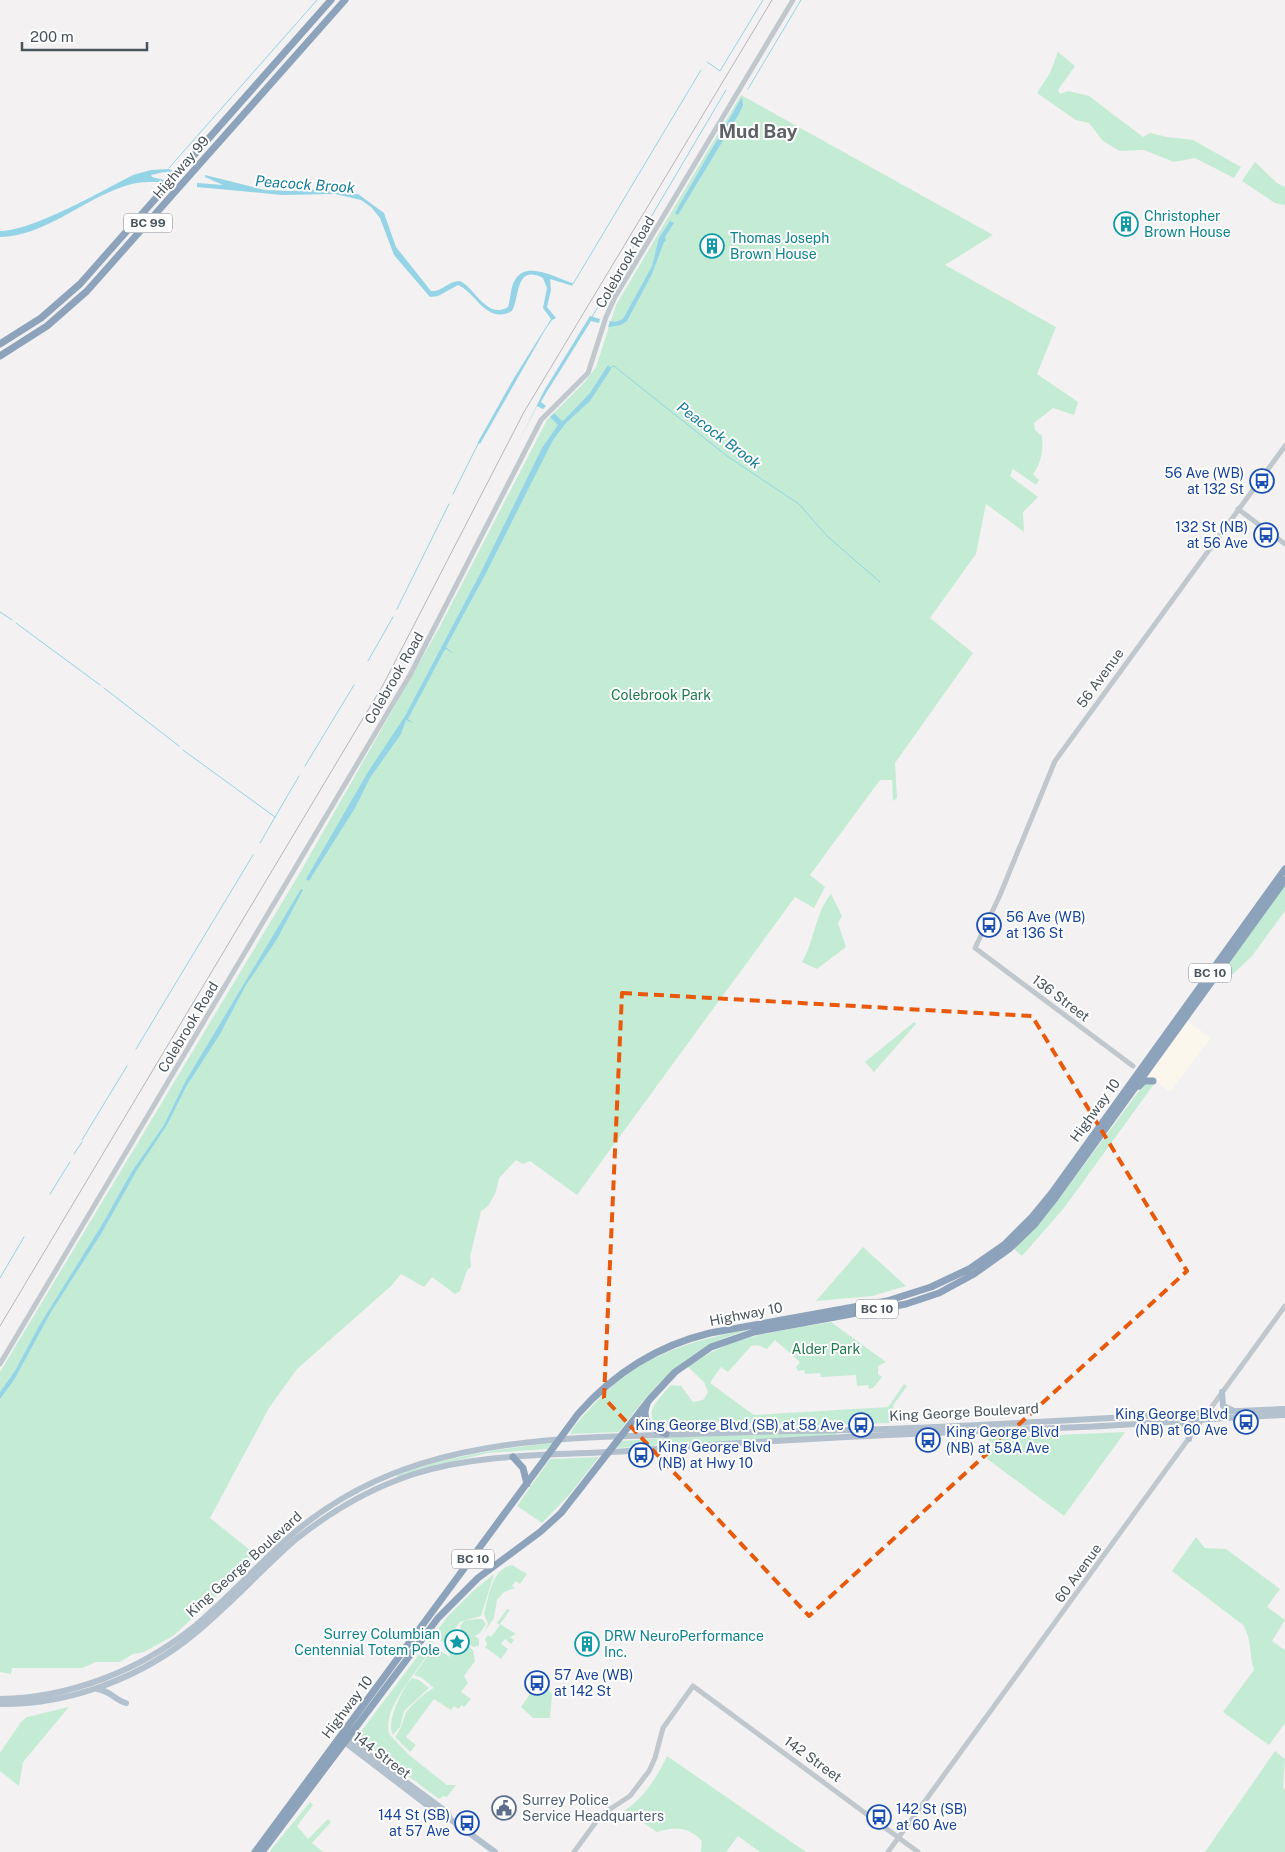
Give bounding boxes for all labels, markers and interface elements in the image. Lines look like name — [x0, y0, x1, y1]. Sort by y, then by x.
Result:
scale bar — [22, 20, 148, 52]
text: 200 m — [30, 28, 74, 45]
district label: Mud Bay — [719, 120, 798, 142]
street label: Highway 99 — [150, 132, 213, 201]
water label: Peacock Brook — [254, 172, 356, 196]
place label: Christopher Brown House — [1144, 208, 1231, 240]
building icon: Christopher Brown House — [1113, 211, 1139, 237]
street label: Colebrook Road — [592, 213, 658, 311]
road number: BC 99 — [124, 214, 172, 232]
place label: Thomas Joseph Brown House — [730, 230, 829, 262]
building icon: Thomas Joseph Brown House — [699, 233, 725, 259]
water label: Peacock Brook — [674, 398, 765, 472]
place label: 56 Ave (WB) at 132 St — [1164, 465, 1244, 497]
bus stop icon: 56 Ave (WB) at 132 St — [1249, 468, 1275, 494]
place label: 132 St (NB) at 56 Ave — [1175, 519, 1248, 551]
bus stop icon: 132 St (NB) at 56 Ave — [1253, 522, 1279, 548]
street label: Colebrook Road — [361, 629, 427, 727]
street label: 56 Avenue — [1073, 645, 1127, 711]
park label: Colebrook Park — [611, 687, 711, 703]
place label: 56 Ave (WB) at 136 St — [1006, 909, 1086, 941]
bus stop icon: 56 Ave (WB) at 136 St — [976, 912, 1002, 938]
road number: BC 10 — [1189, 964, 1231, 982]
street label: 136 Street — [1029, 971, 1093, 1025]
street label: Colebrook Road — [155, 979, 221, 1075]
street label: Highway 10 — [1067, 1075, 1123, 1145]
street label: Highway 10 — [708, 1299, 784, 1329]
road number: BC 10 — [856, 1300, 898, 1318]
park label: Alder Park — [792, 1341, 861, 1357]
street label: King George Boulevard — [889, 1400, 1039, 1424]
place label: King George Blvd (NB) at 60 Ave — [1115, 1406, 1228, 1438]
bus stop icon: King George Blvd (NB) at 60 Ave — [1233, 1409, 1259, 1435]
bus stop icon: King George Blvd (SB) at 58 Ave — [848, 1412, 874, 1438]
place label: King George Blvd (SB) at 58 Ave — [635, 1417, 844, 1433]
place label: King George Blvd (NB) at 58A Ave — [946, 1424, 1059, 1456]
bus stop icon: King George Blvd (NB) at 58A Ave — [915, 1427, 941, 1453]
place label: King George Blvd (NB) at Hwy 10 — [658, 1439, 771, 1471]
bus stop icon: King George Blvd (NB) at Hwy 10 — [628, 1442, 654, 1468]
street label: King George Boulevard — [183, 1508, 305, 1620]
street label: 60 Avenue — [1051, 1540, 1105, 1605]
road number: BC 10 — [452, 1550, 494, 1568]
place label: Surrey Columbian Centennial Totem Pole — [294, 1626, 440, 1658]
place label: DRW NeuroPerformance Inc. — [604, 1628, 764, 1660]
place icon: Surrey Columbian Centennial Totem Pole — [444, 1629, 470, 1655]
building icon: DRW NeuroPerformance Inc. — [574, 1631, 600, 1657]
place label: 57 Ave (WB) at 142 St — [554, 1667, 633, 1699]
bus stop icon: 57 Ave (WB) at 142 St — [524, 1670, 550, 1696]
street label: Highway 10 — [318, 1673, 376, 1741]
street label: 144 Street — [350, 1728, 414, 1782]
street label: 142 Street — [781, 1733, 845, 1785]
place label: Surrey Police Service Headquarters — [522, 1792, 664, 1824]
public building icon: Surrey Police Service Headquarters — [491, 1795, 517, 1821]
place label: 142 St (SB) at 60 Ave — [896, 1801, 967, 1833]
bus stop icon: 142 St (SB) at 60 Ave — [866, 1804, 892, 1830]
place label: 144 St (SB) at 57 Ave — [378, 1807, 450, 1839]
bus stop icon: 144 St (SB) at 57 Ave — [454, 1810, 480, 1836]

